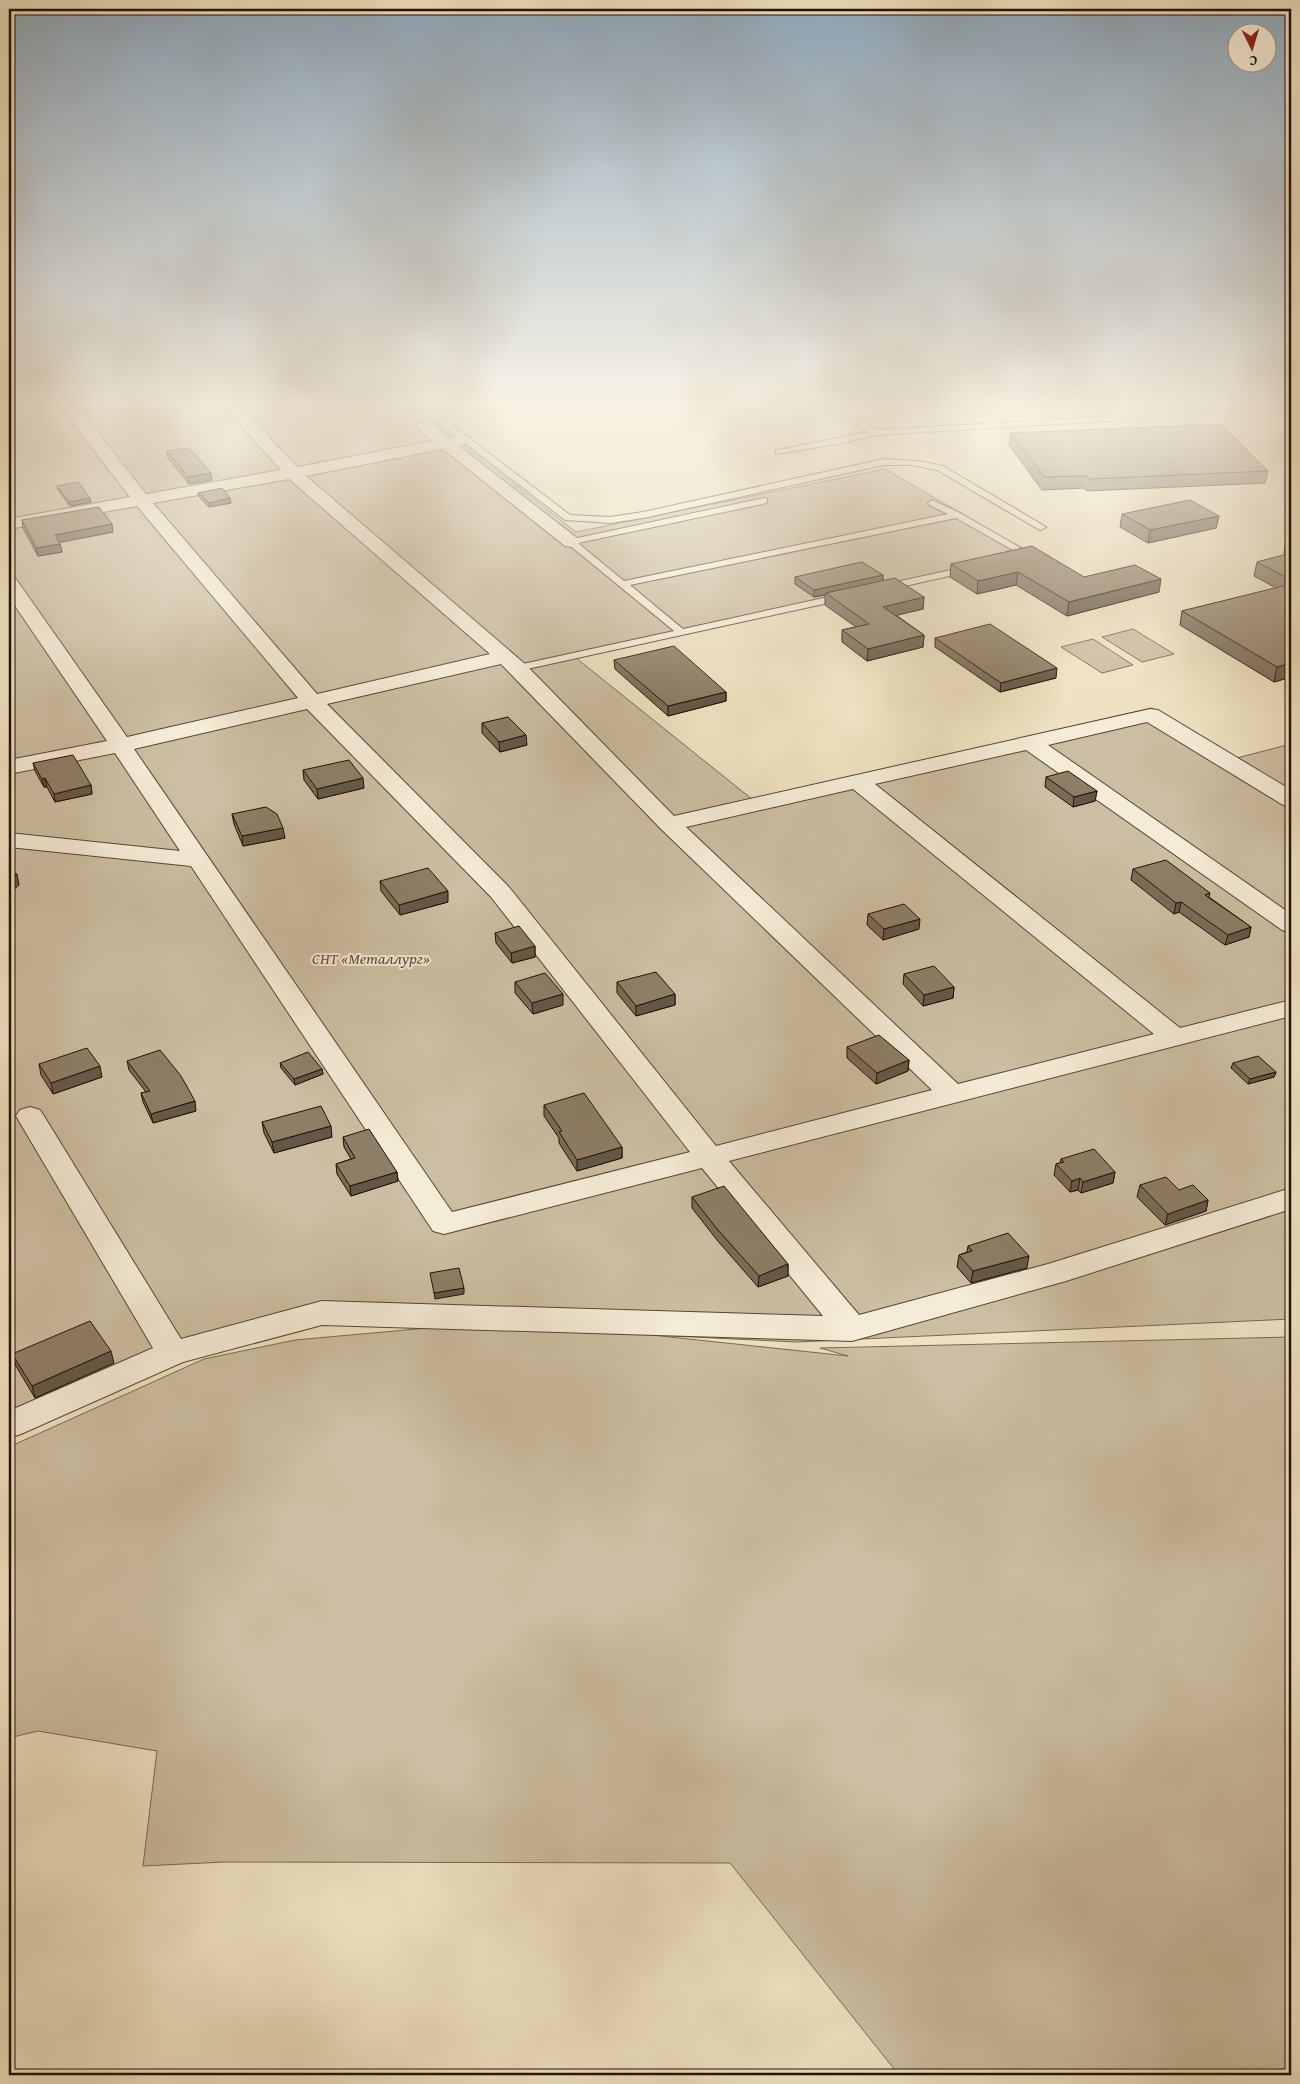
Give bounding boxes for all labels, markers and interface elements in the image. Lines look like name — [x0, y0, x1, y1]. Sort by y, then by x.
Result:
north arrow — [1228, 22, 1278, 72]
text: С — [1248, 51, 1258, 71]
park label: СНТ «Металлург» — [312, 946, 430, 970]

